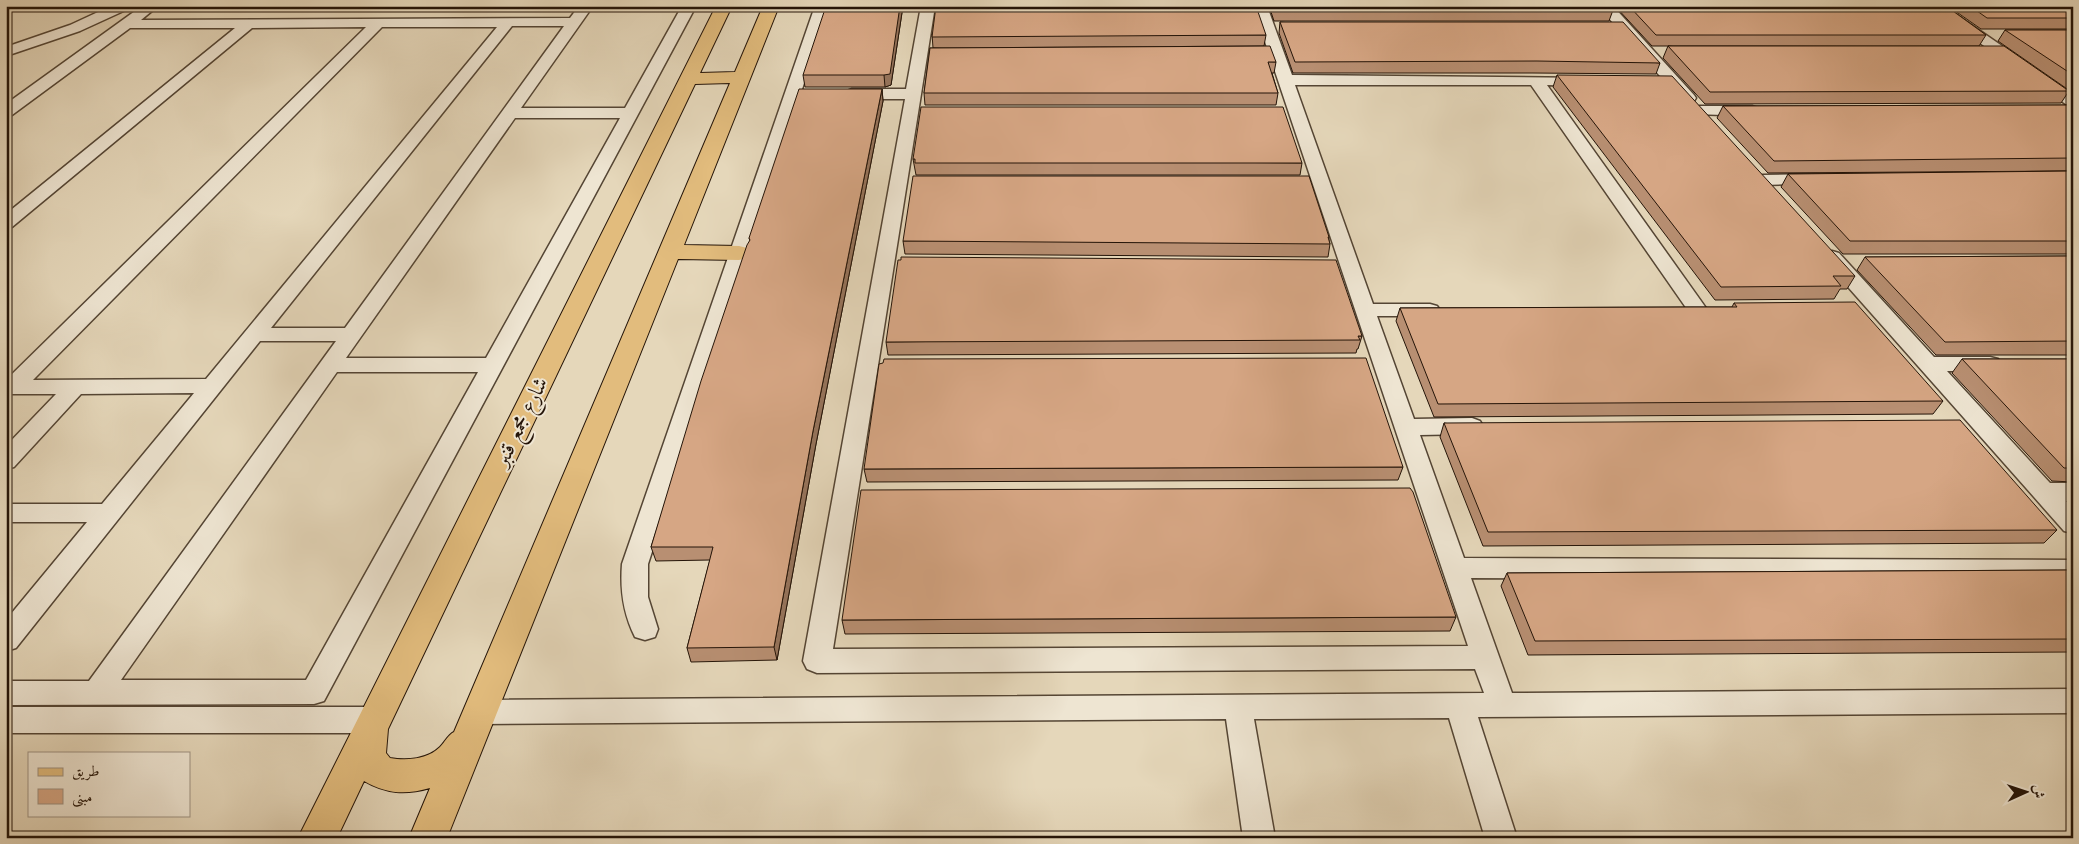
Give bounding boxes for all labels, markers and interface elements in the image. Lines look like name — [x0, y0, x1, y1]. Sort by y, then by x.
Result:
street label: شارع مجمع قنبر — [486, 372, 559, 475]
legend — [28, 752, 190, 816]
text: طريق — [72, 761, 99, 781]
north arrow — [2002, 766, 2052, 816]
text: ش — [2029, 784, 2048, 799]
text: مبنى — [72, 787, 92, 808]

